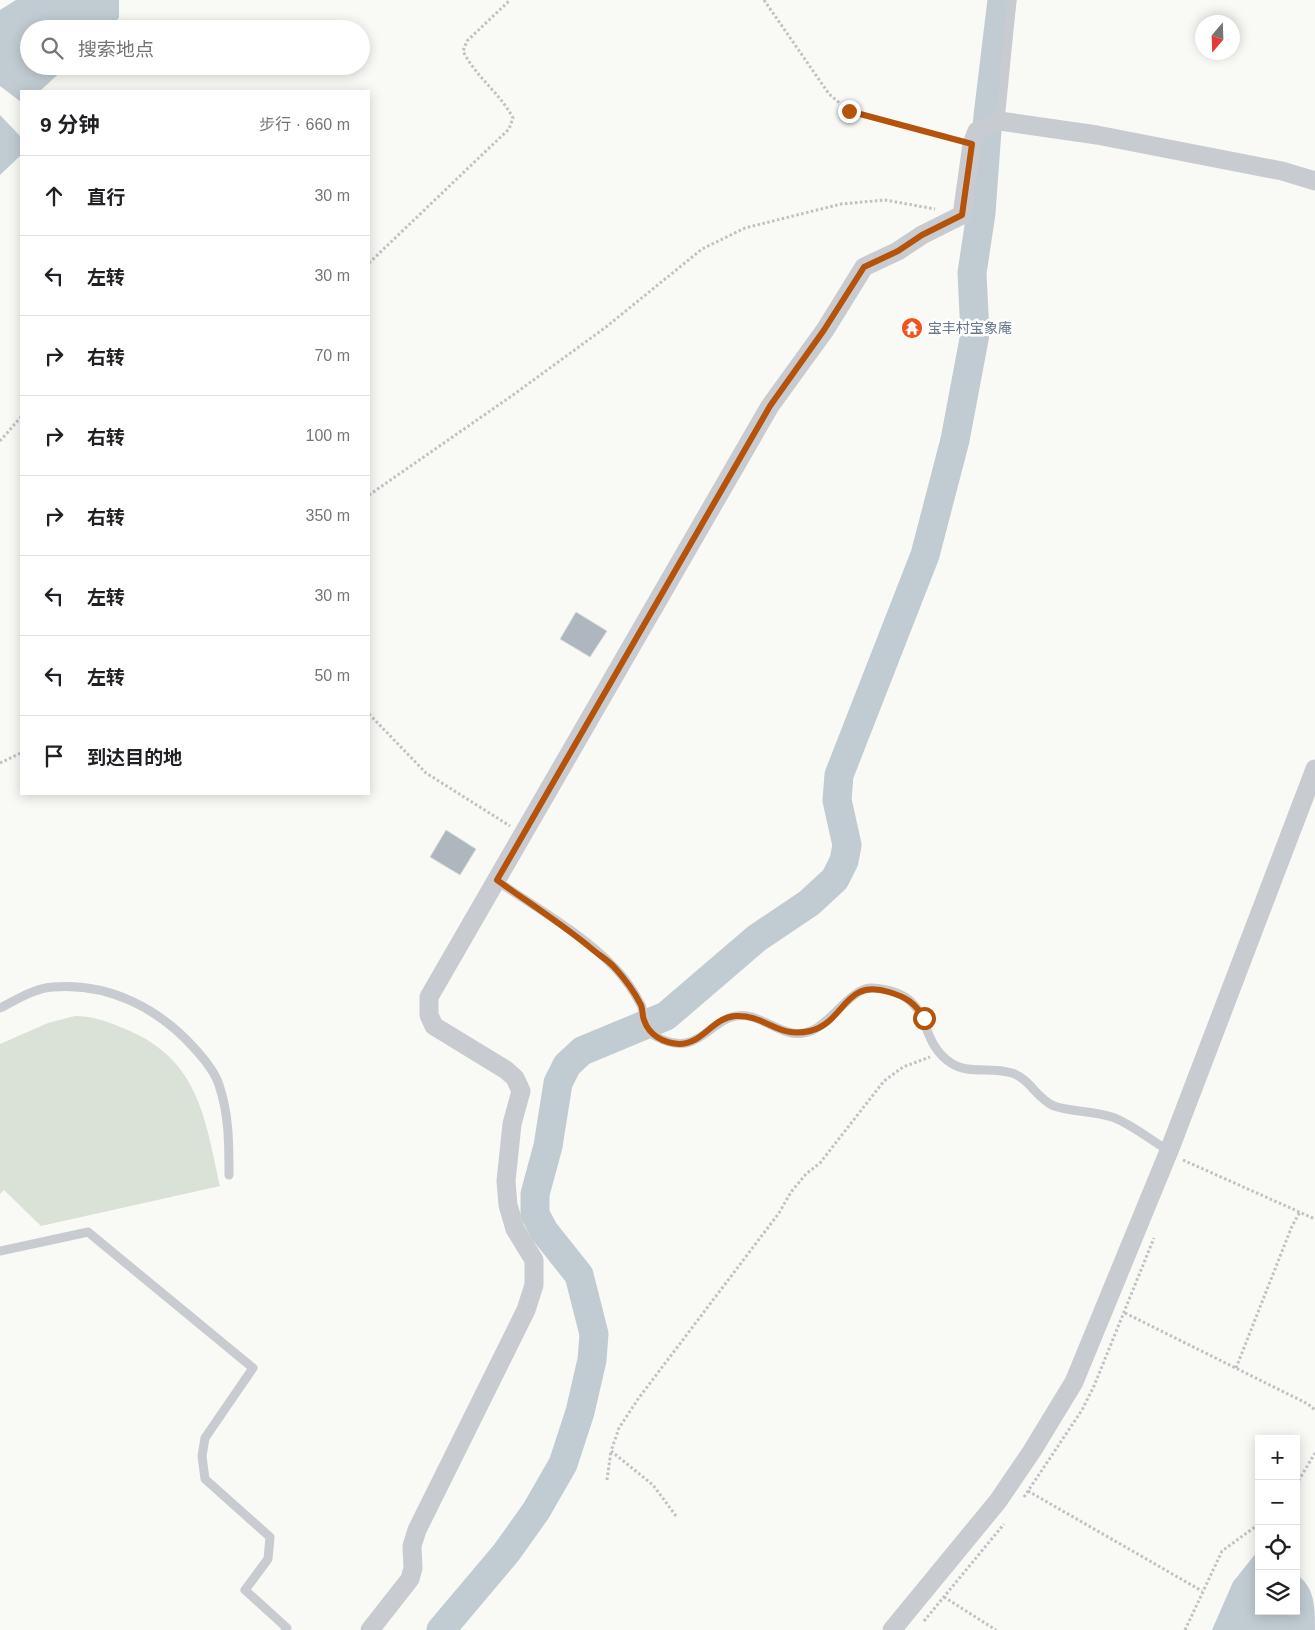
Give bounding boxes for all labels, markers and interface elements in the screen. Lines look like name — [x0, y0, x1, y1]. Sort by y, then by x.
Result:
north arrow — [1195, 15, 1240, 60]
search box — [20, 20, 370, 75]
icon: search — [38, 34, 66, 62]
text: 搜索地点 — [78, 39, 154, 60]
route end — [838, 100, 861, 123]
text: 9 分钟 — [40, 113, 100, 136]
text: 步行 · 660 m — [259, 116, 350, 133]
icon: ahead — [40, 182, 68, 210]
text: 直行 — [87, 187, 125, 208]
text: 30 m — [314, 187, 350, 204]
icon: left — [40, 262, 68, 290]
text: 左转 — [87, 267, 125, 288]
text: 30 m — [314, 267, 350, 284]
temple icon: 宝丰村宝象庵 — [900, 316, 924, 340]
place label: 宝丰村宝象庵 — [928, 320, 1012, 336]
icon: right — [40, 342, 68, 370]
text: 右转 — [87, 347, 125, 368]
text: 70 m — [314, 347, 350, 364]
icon: right — [40, 422, 68, 450]
text: 右转 — [87, 427, 125, 448]
text: 100 m — [306, 427, 350, 444]
icon: right — [40, 502, 68, 530]
text: 右转 — [87, 507, 125, 528]
text: 350 m — [306, 507, 350, 524]
icon: left — [40, 582, 68, 610]
text: 左转 — [87, 587, 125, 608]
text: 30 m — [314, 587, 350, 604]
icon: left — [40, 662, 68, 690]
text: 左转 — [87, 667, 125, 688]
text: 50 m — [314, 667, 350, 684]
icon: arrive — [40, 742, 68, 770]
text: 到达目的地 — [87, 747, 182, 768]
route start — [913, 1007, 936, 1030]
map controls — [1255, 1435, 1300, 1615]
button: + — [1255, 1435, 1300, 1480]
button: − — [1255, 1480, 1300, 1525]
button: locate — [1255, 1525, 1300, 1570]
button: layers — [1255, 1570, 1300, 1615]

